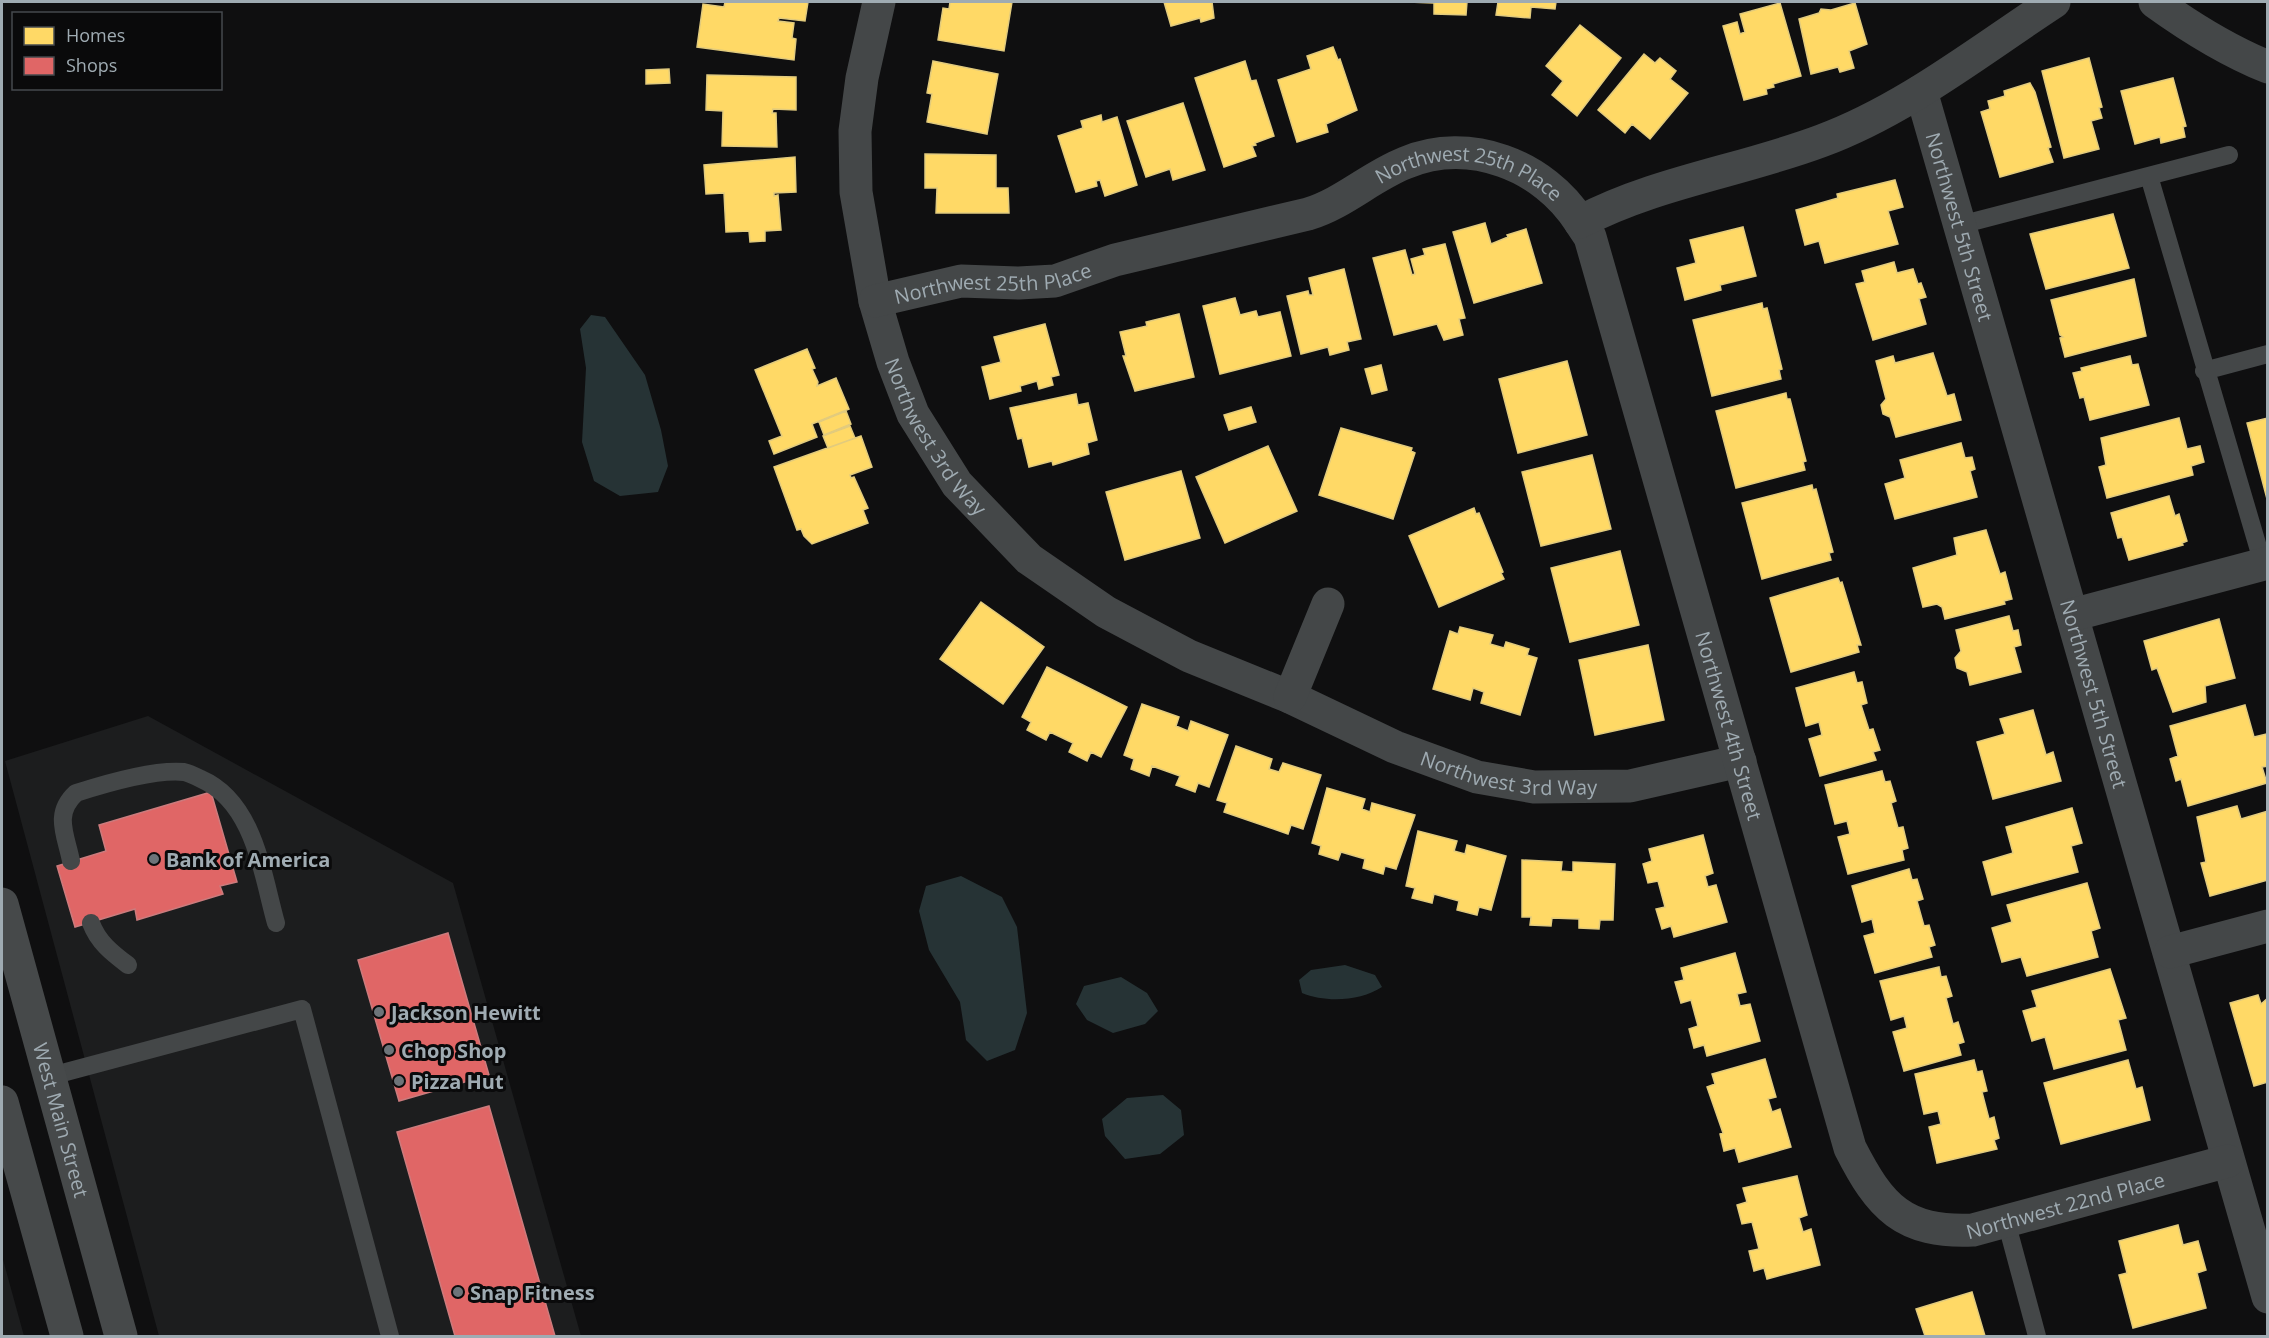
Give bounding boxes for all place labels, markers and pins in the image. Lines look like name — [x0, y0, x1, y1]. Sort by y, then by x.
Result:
place label: Bank of America — [166, 846, 330, 873]
marker: Bank of America — [147, 852, 161, 866]
place label: Jackson Hewitt — [389, 999, 541, 1026]
marker: Jackson Hewitt — [372, 1005, 386, 1019]
place label: Chop Shop — [401, 1037, 506, 1064]
marker: Chop Shop — [382, 1043, 396, 1057]
place label: Pizza Hut — [411, 1068, 504, 1095]
marker: Pizza Hut — [392, 1074, 406, 1088]
place label: Snap Fitness — [470, 1279, 595, 1306]
marker: Snap Fitness — [451, 1285, 465, 1299]

